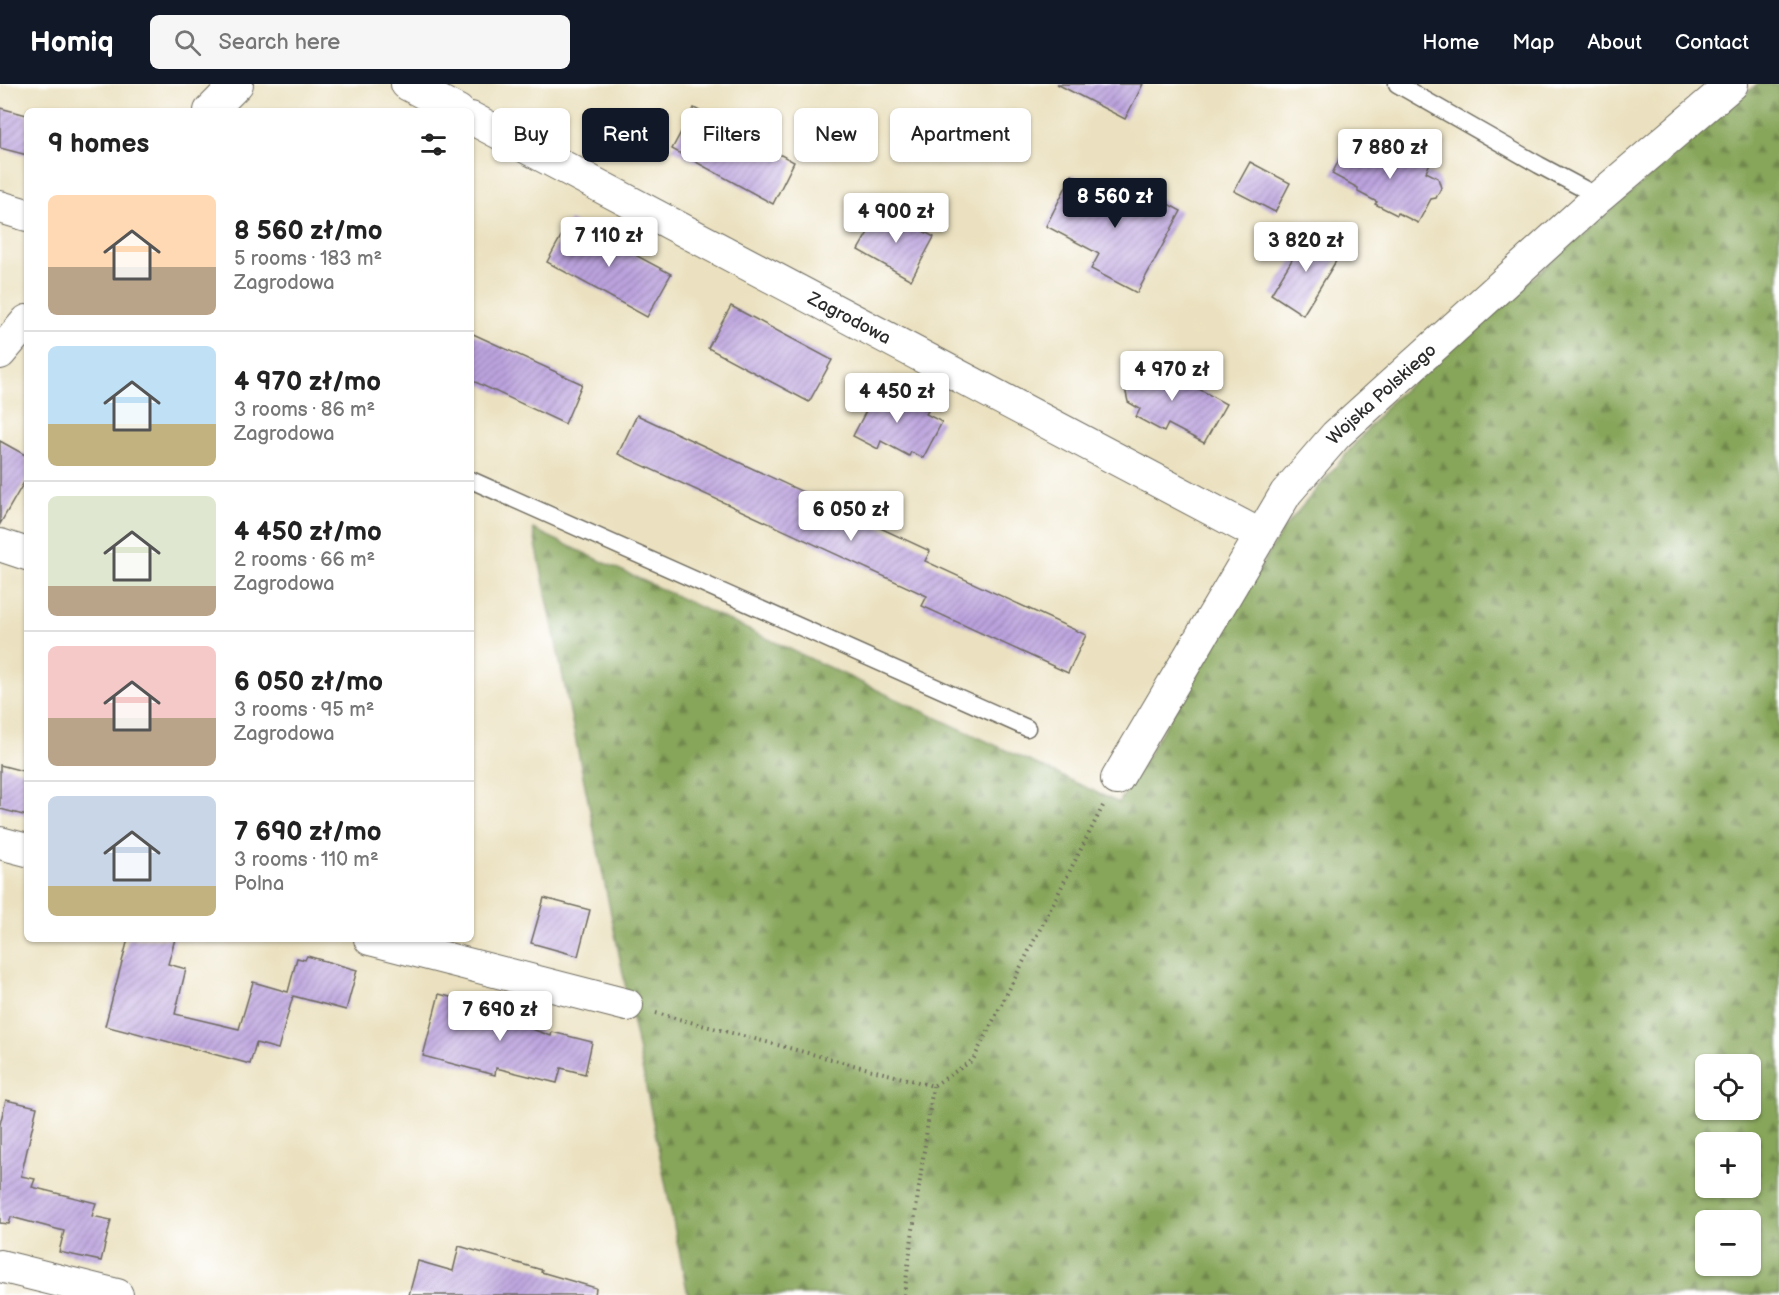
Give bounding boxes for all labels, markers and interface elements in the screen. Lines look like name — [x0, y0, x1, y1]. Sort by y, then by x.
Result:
search box — [150, 15, 570, 69]
text: Homiq — [30, 26, 114, 59]
icon: search — [171, 26, 204, 59]
text: Search here — [219, 29, 340, 56]
text: Home — [1422, 30, 1479, 55]
text: Map — [1512, 30, 1554, 55]
text: About — [1587, 30, 1642, 55]
text: Contact — [1675, 30, 1749, 55]
chip: Buy — [492, 108, 570, 162]
chip: Rent — [582, 108, 669, 162]
chip: Filters — [681, 108, 782, 162]
chip: New — [794, 108, 878, 162]
chip: Apartment — [890, 108, 1031, 162]
icon: filters — [417, 128, 450, 161]
text: 9 homes — [48, 129, 149, 160]
pin: 7 880 zł — [1328, 129, 1452, 180]
text: 7 880 zł — [1352, 136, 1428, 160]
pin: 8 560 zł — [1053, 178, 1177, 229]
text: 8 560 zł — [1077, 185, 1153, 209]
pin: 4 900 zł — [834, 193, 958, 244]
text: 4 900 zł — [858, 200, 934, 224]
text: 8 560 zł/mo — [234, 216, 383, 247]
pin: 7 110 zł — [547, 217, 671, 268]
icon: home — [96, 219, 168, 291]
pin: 3 820 zł — [1244, 222, 1368, 273]
text: 7 110 zł — [575, 224, 643, 248]
text: 3 820 zł — [1268, 229, 1344, 253]
text: 5 rooms · 183 m² — [234, 247, 382, 271]
text: Zagrodowa — [234, 271, 335, 295]
street label: Zagrodowa — [803, 288, 894, 349]
street label: Wojska Polskiego — [1323, 339, 1441, 449]
pin: 4 970 zł — [1110, 351, 1234, 402]
text: 4 970 zł — [1134, 358, 1210, 382]
text: 4 970 zł/mo — [234, 367, 381, 398]
icon: home — [96, 370, 168, 442]
pin: 4 450 zł — [835, 373, 959, 424]
text: 4 450 zł — [859, 380, 935, 404]
text: 3 rooms · 86 m² — [234, 398, 375, 422]
text: Zagrodowa — [234, 422, 335, 446]
pin: 6 050 zł — [789, 491, 913, 542]
text: 6 050 zł — [813, 498, 889, 522]
text: 4 450 zł/mo — [234, 517, 382, 548]
icon: home — [96, 520, 168, 592]
text: 2 rooms · 66 m² — [234, 548, 375, 572]
text: Zagrodowa — [234, 572, 335, 596]
text: 6 050 zł/mo — [234, 667, 383, 698]
icon: home — [96, 670, 168, 742]
text: 3 rooms · 95 m² — [234, 698, 374, 722]
text: Zagrodowa — [234, 722, 335, 746]
text: 7 690 zł/mo — [234, 817, 382, 848]
icon: home — [96, 820, 168, 892]
text: 3 rooms · 110 m² — [234, 848, 379, 872]
text: Polna — [234, 872, 284, 896]
pin: 7 690 zł — [438, 991, 562, 1042]
text: 7 690 zł — [462, 998, 538, 1022]
map controls — [1695, 1054, 1761, 1276]
button: locate — [1695, 1054, 1761, 1120]
button: + — [1695, 1132, 1761, 1198]
button: − — [1695, 1210, 1761, 1276]

